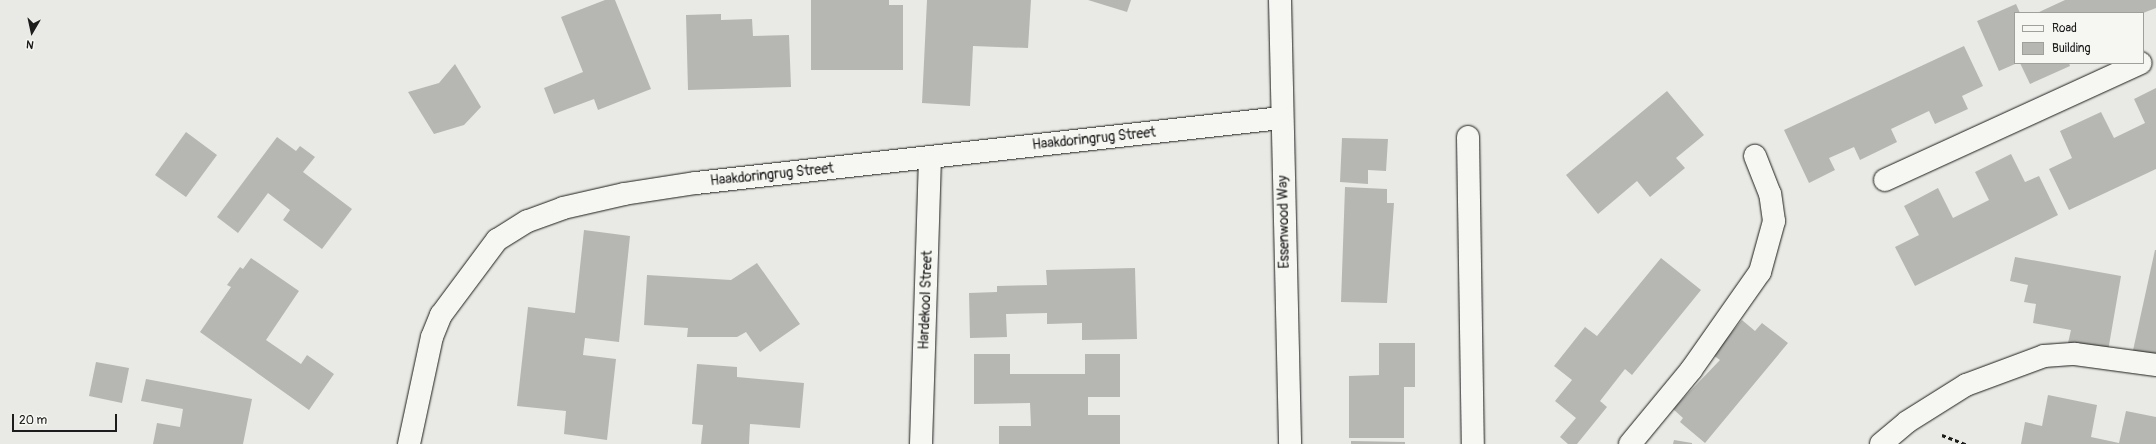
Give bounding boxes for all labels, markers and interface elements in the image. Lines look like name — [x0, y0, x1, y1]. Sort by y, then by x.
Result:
north arrow — [12, 12, 52, 52]
legend — [2014, 12, 2144, 64]
text: Road — [2052, 21, 2077, 36]
text: N — [25, 37, 35, 51]
text: Building — [2052, 41, 2091, 56]
street label: Haakdoringrug Street — [1031, 124, 1157, 154]
street label: Haakdoringrug Street — [709, 160, 835, 190]
street label: Essenwood Way — [1275, 175, 1293, 269]
street label: Hardekool Street — [916, 250, 936, 350]
scale bar — [14, 406, 119, 432]
text: 20 m — [19, 413, 47, 428]

